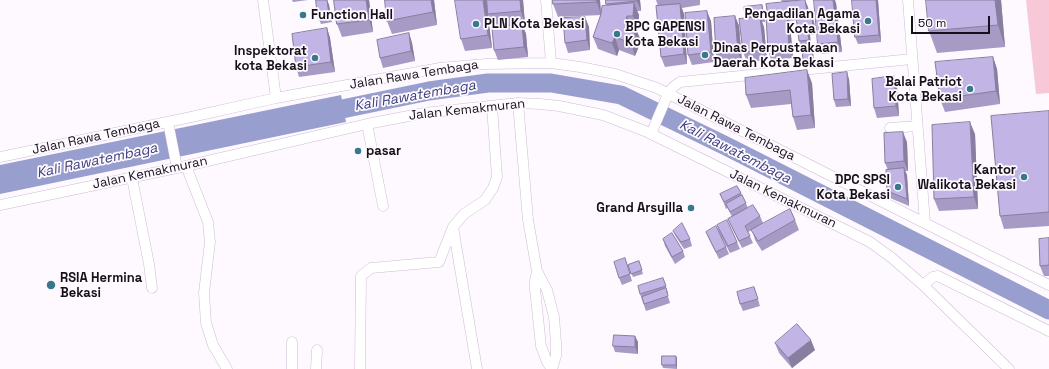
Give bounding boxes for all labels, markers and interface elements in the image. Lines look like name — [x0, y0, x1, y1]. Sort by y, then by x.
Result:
place label: Pengadilan Agama Kota Bekasi — [744, 6, 860, 37]
place label: Function Hall — [311, 7, 393, 23]
scale bar — [913, 8, 992, 34]
marker: Function Hall — [298, 10, 308, 20]
text: 50 m — [918, 15, 946, 31]
place label: PLN Kota Bekasi — [484, 16, 584, 32]
marker: Pengadilan Agama Kota Bekasi — [863, 16, 873, 26]
marker: PLN Kota Bekasi — [471, 19, 481, 29]
place label: BPC GAPENSI Kota Bekasi — [625, 19, 705, 50]
marker: BPC GAPENSI Kota Bekasi — [612, 29, 622, 39]
place label: Dinas Perpustakaan Daerah Kota Bekasi — [713, 40, 838, 71]
place label: Inspektorat kota Bekasi — [234, 43, 307, 74]
marker: Dinas Perpustakaan Daerah Kota Bekasi — [700, 50, 710, 60]
marker: Inspektorat kota Bekasi — [310, 53, 320, 63]
street label: Jalan Rawa Tembaga — [348, 57, 480, 93]
place label: Balai Patriot Kota Bekasi — [885, 74, 962, 105]
water label: Kali Rawatembaga — [353, 77, 477, 115]
marker: Balai Patriot Kota Bekasi — [965, 84, 975, 94]
street label: Jalan Rawa Tembaga — [674, 91, 798, 165]
street label: Jalan Kemakmuran — [408, 96, 526, 124]
street label: Jalan Rawa Tembaga — [31, 116, 161, 158]
water label: Kali Rawatembaga — [676, 117, 794, 187]
water label: Kali Rawatembaga — [35, 140, 159, 182]
place label: pasar — [366, 143, 401, 159]
marker: pasar — [353, 146, 363, 156]
street label: Jalan Kemakmuran — [91, 153, 209, 193]
place label: Kantor Walikota Bekasi — [917, 162, 1016, 193]
street label: Jalan Kemakmuran — [727, 166, 839, 232]
place label: DPC SPSI Kota Bekasi — [816, 172, 890, 203]
marker: Kantor Walikota Bekasi — [1019, 172, 1029, 182]
marker: DPC SPSI Kota Bekasi — [893, 182, 903, 192]
place label: Grand Arsyilla — [596, 200, 683, 216]
marker: Grand Arsyilla — [686, 203, 696, 213]
place label: RSIA Hermina Bekasi — [60, 270, 142, 301]
marker: RSIA Hermina Bekasi — [45, 279, 57, 291]

